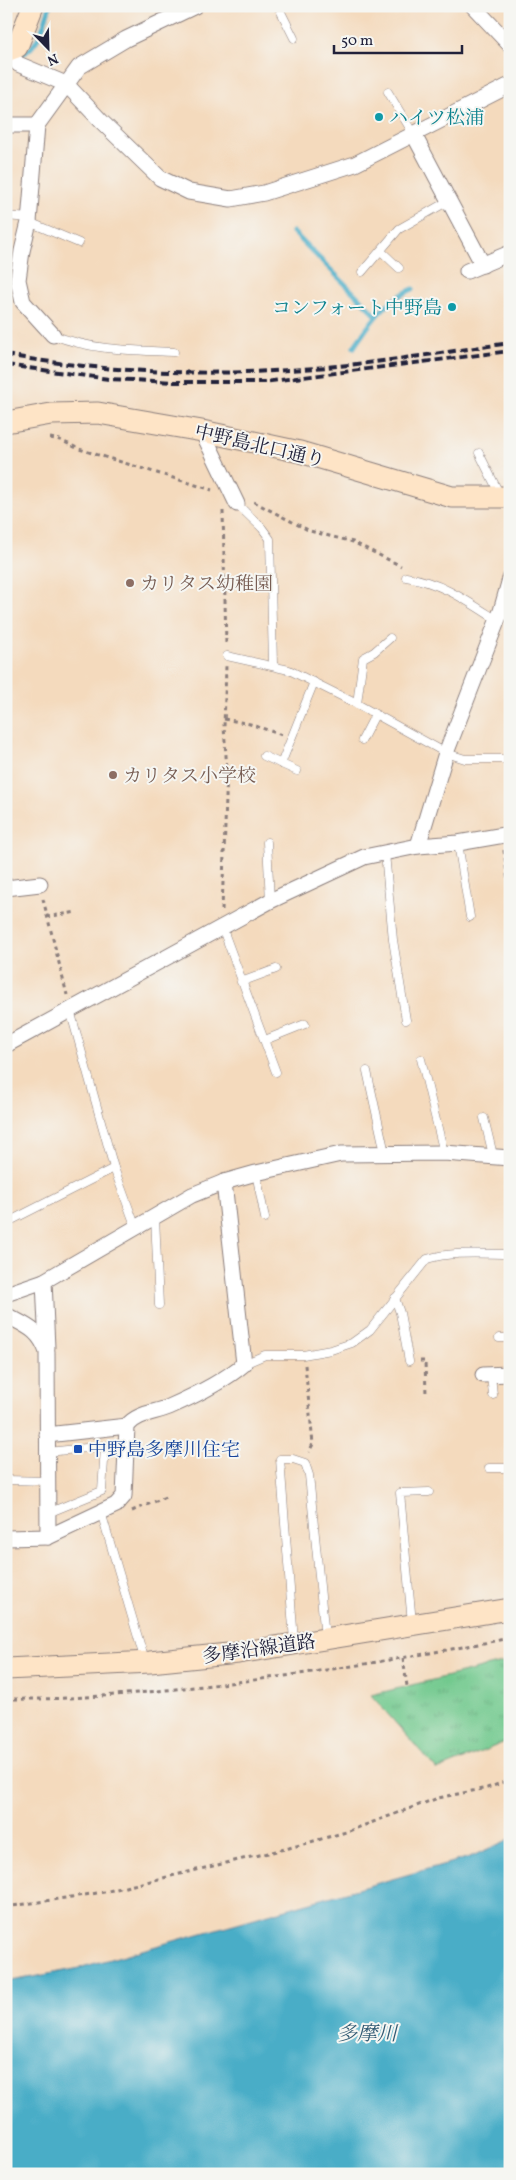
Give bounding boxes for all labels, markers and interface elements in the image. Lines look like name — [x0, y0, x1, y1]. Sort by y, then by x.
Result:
north arrow — [22, 22, 72, 72]
scale bar — [334, 22, 461, 54]
text: 50 m — [341, 31, 373, 52]
text: N — [44, 48, 61, 69]
place label: ハイツ松浦 — [389, 106, 484, 132]
marker: ハイツ松浦 — [373, 111, 385, 123]
place label: コンフォート中野島 — [272, 296, 442, 322]
marker: コンフォート中野島 — [446, 301, 458, 313]
street label: 中野島北口通り — [192, 419, 327, 475]
place label: カリタス幼稚園 — [140, 572, 273, 598]
marker: カリタス幼稚園 — [124, 577, 136, 589]
place label: カリタス小学校 — [123, 764, 256, 790]
marker: カリタス小学校 — [107, 769, 119, 781]
place label: 中野島多摩川住宅 — [88, 1438, 240, 1464]
marker: 中野島多摩川住宅 — [72, 1443, 84, 1455]
street label: 多摩沿線道路 — [201, 1629, 318, 1671]
water label: 多摩川 — [337, 2021, 399, 2049]

